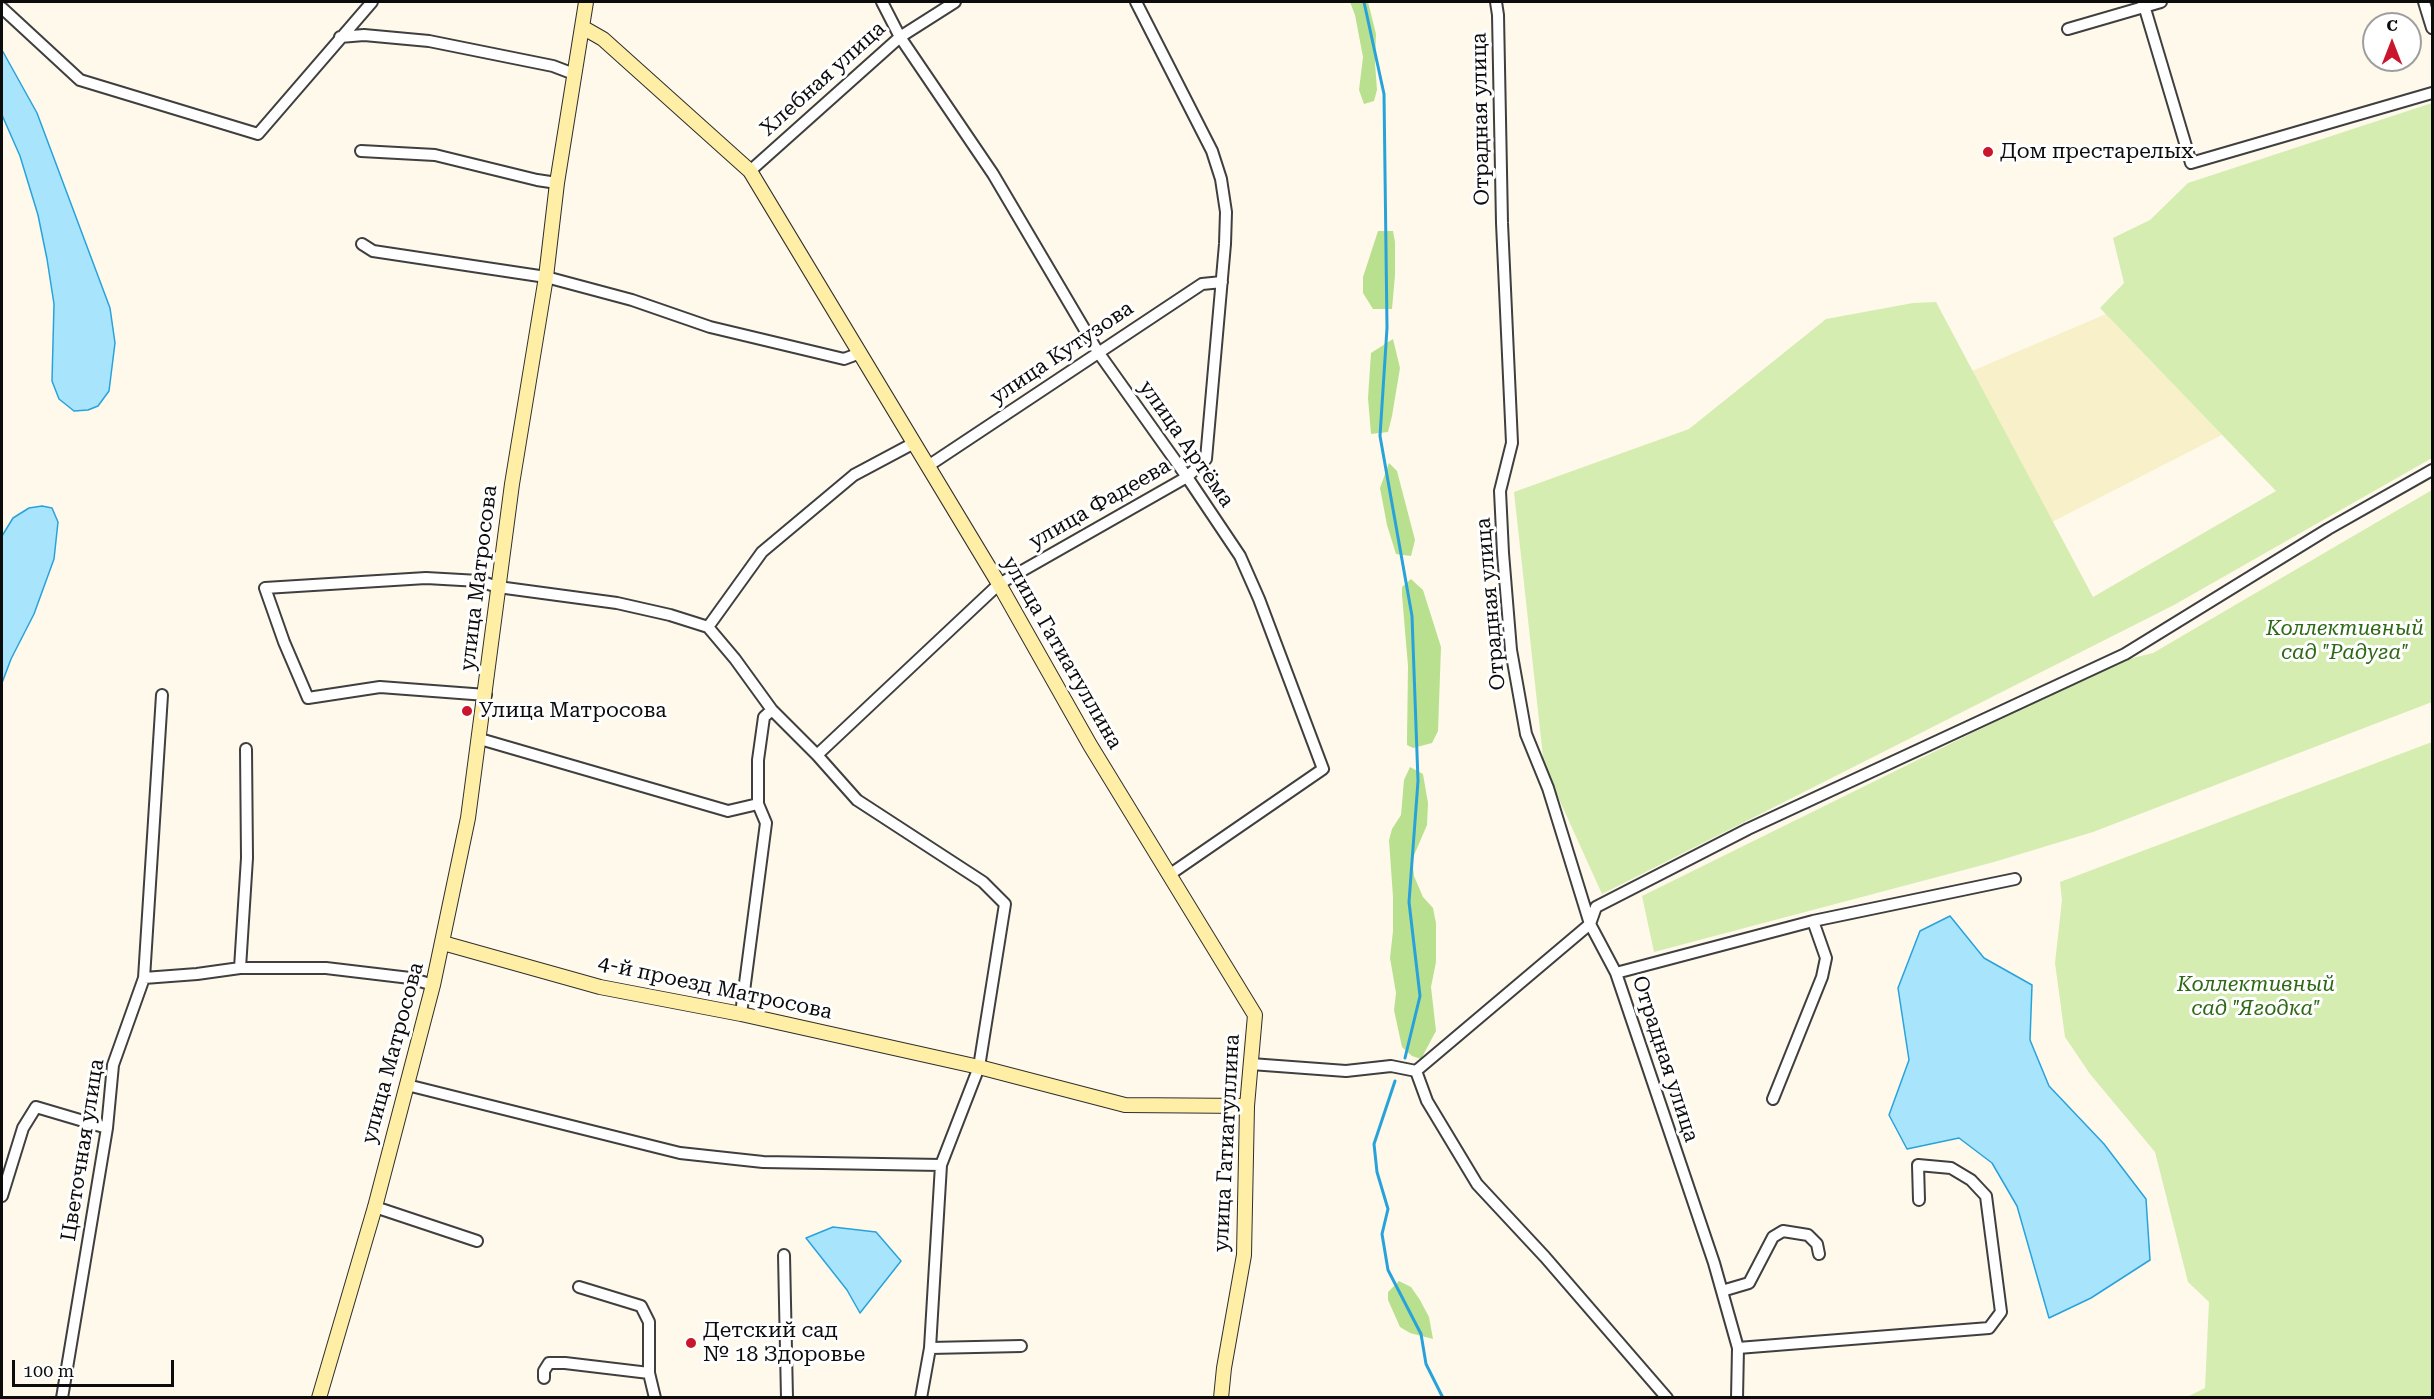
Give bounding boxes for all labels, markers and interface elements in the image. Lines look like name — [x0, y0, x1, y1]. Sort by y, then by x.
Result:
north arrow — [2362, 12, 2422, 72]
street label: Хлебная улица — [755, 16, 891, 142]
text: С — [2386, 16, 2398, 35]
street label: Отрадная улица — [1467, 32, 1495, 206]
place label: Дом престарелых — [2000, 139, 2193, 165]
marker: Дом престарелых — [1981, 145, 1995, 159]
street label: улица Кутузова — [986, 296, 1138, 410]
street label: улица Артёма — [1133, 376, 1239, 512]
street label: улица Фадеева — [1025, 453, 1175, 555]
street label: улица Матросова — [455, 484, 503, 672]
street label: Отрадная улица — [1471, 517, 1511, 691]
street label: улица Гатиатуллина — [996, 552, 1128, 754]
park label: Коллективный сад "Радуга" — [2266, 616, 2424, 666]
place label: Улица Матросова — [479, 698, 667, 724]
marker: Улица Матросова — [460, 704, 474, 718]
street label: 4-й проезд Матросова — [596, 951, 834, 1025]
street label: улица Матросова — [357, 960, 429, 1146]
park label: Коллективный сад "Ягодка" — [2177, 972, 2335, 1022]
street label: Отрадная улица — [1626, 973, 1704, 1145]
street label: улица Гатиатуллина — [1209, 1033, 1245, 1253]
street label: Цветочная улица — [56, 1057, 110, 1243]
place label: Детский сад № 18 Здоровье — [703, 1318, 865, 1368]
marker: Детский сад № 18 Здоровье — [684, 1336, 698, 1350]
scale bar — [15, 1348, 177, 1386]
text: 100 m — [23, 1360, 74, 1381]

